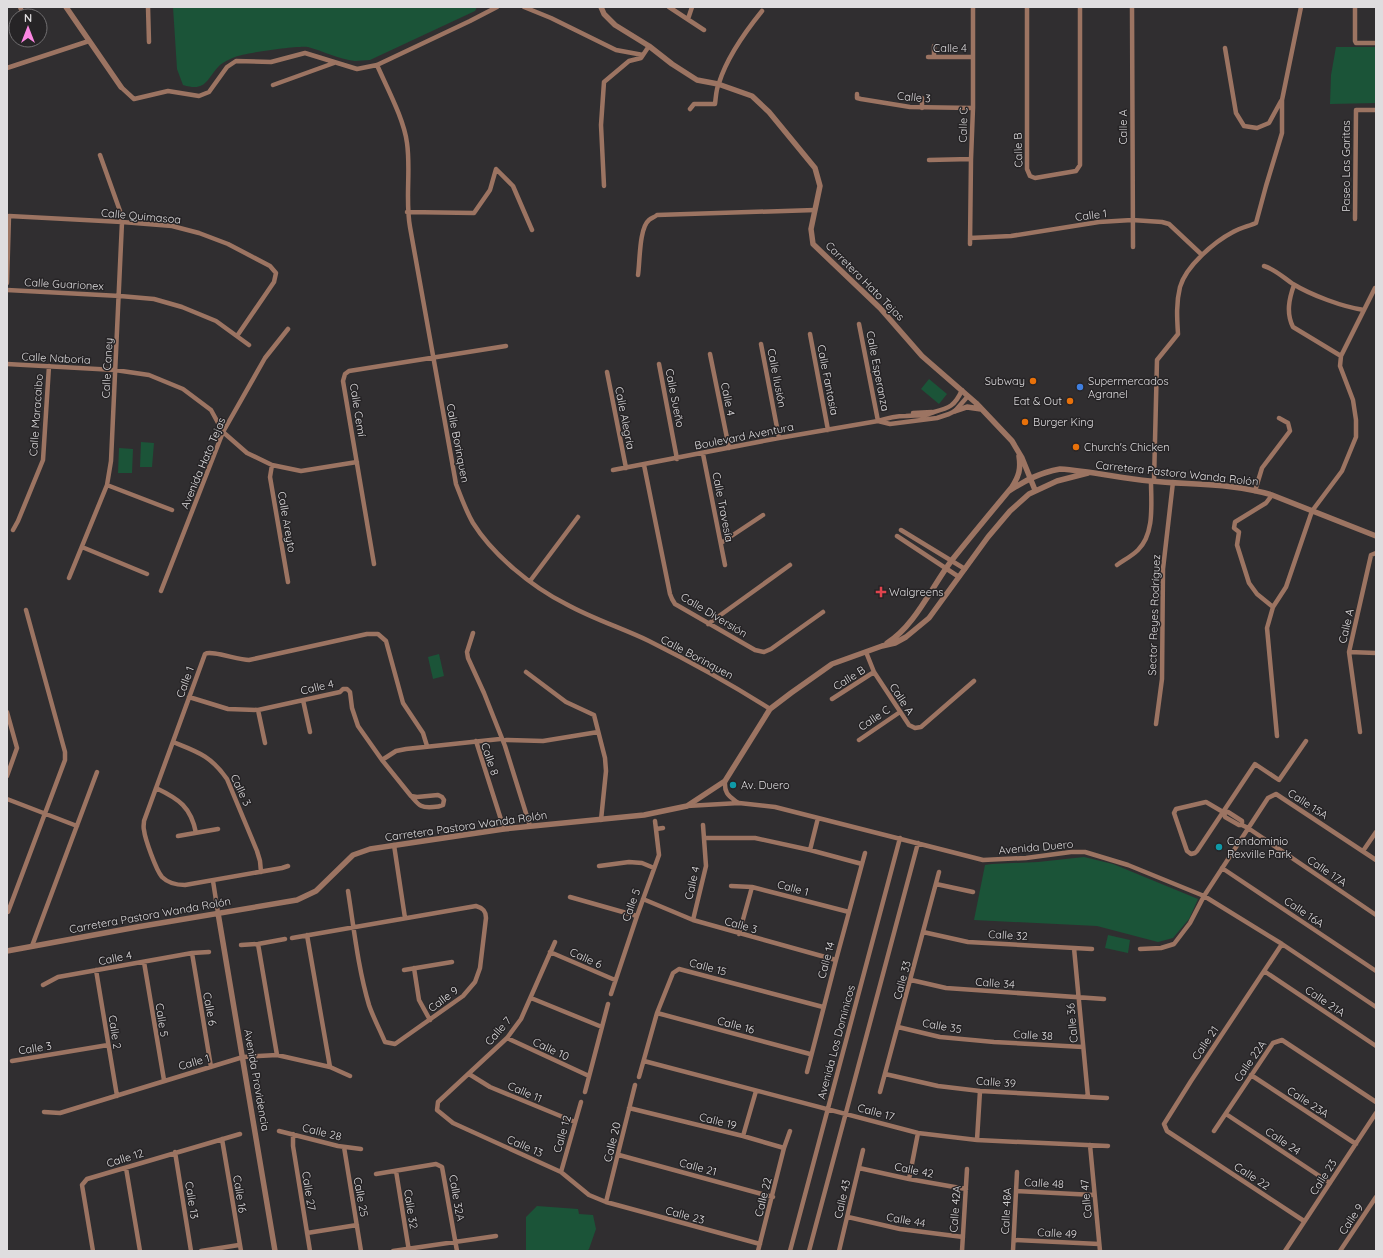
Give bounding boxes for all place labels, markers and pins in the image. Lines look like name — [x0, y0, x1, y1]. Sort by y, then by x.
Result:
place label: Subway — [985, 374, 1025, 388]
place label: Supermercados Agranel — [1088, 374, 1169, 401]
marker: Subway — [1028, 376, 1038, 386]
marker: Supermercados Agranel — [1075, 382, 1085, 392]
place label: Eat & Out — [1013, 394, 1062, 408]
marker: Eat & Out — [1065, 396, 1075, 406]
place label: Burger King — [1033, 415, 1094, 429]
marker: Burger King — [1020, 417, 1030, 427]
place label: Church's Chicken — [1084, 440, 1170, 454]
marker: Church's Chicken — [1071, 442, 1081, 452]
place label: Walgreens — [889, 585, 943, 599]
marker: Walgreens — [876, 587, 886, 597]
place label: Av. Duero — [741, 778, 790, 792]
marker: Av. Duero — [728, 780, 738, 790]
place label: Condominio Rexville Park — [1227, 834, 1292, 861]
marker: Condominio Rexville Park — [1214, 842, 1224, 852]

